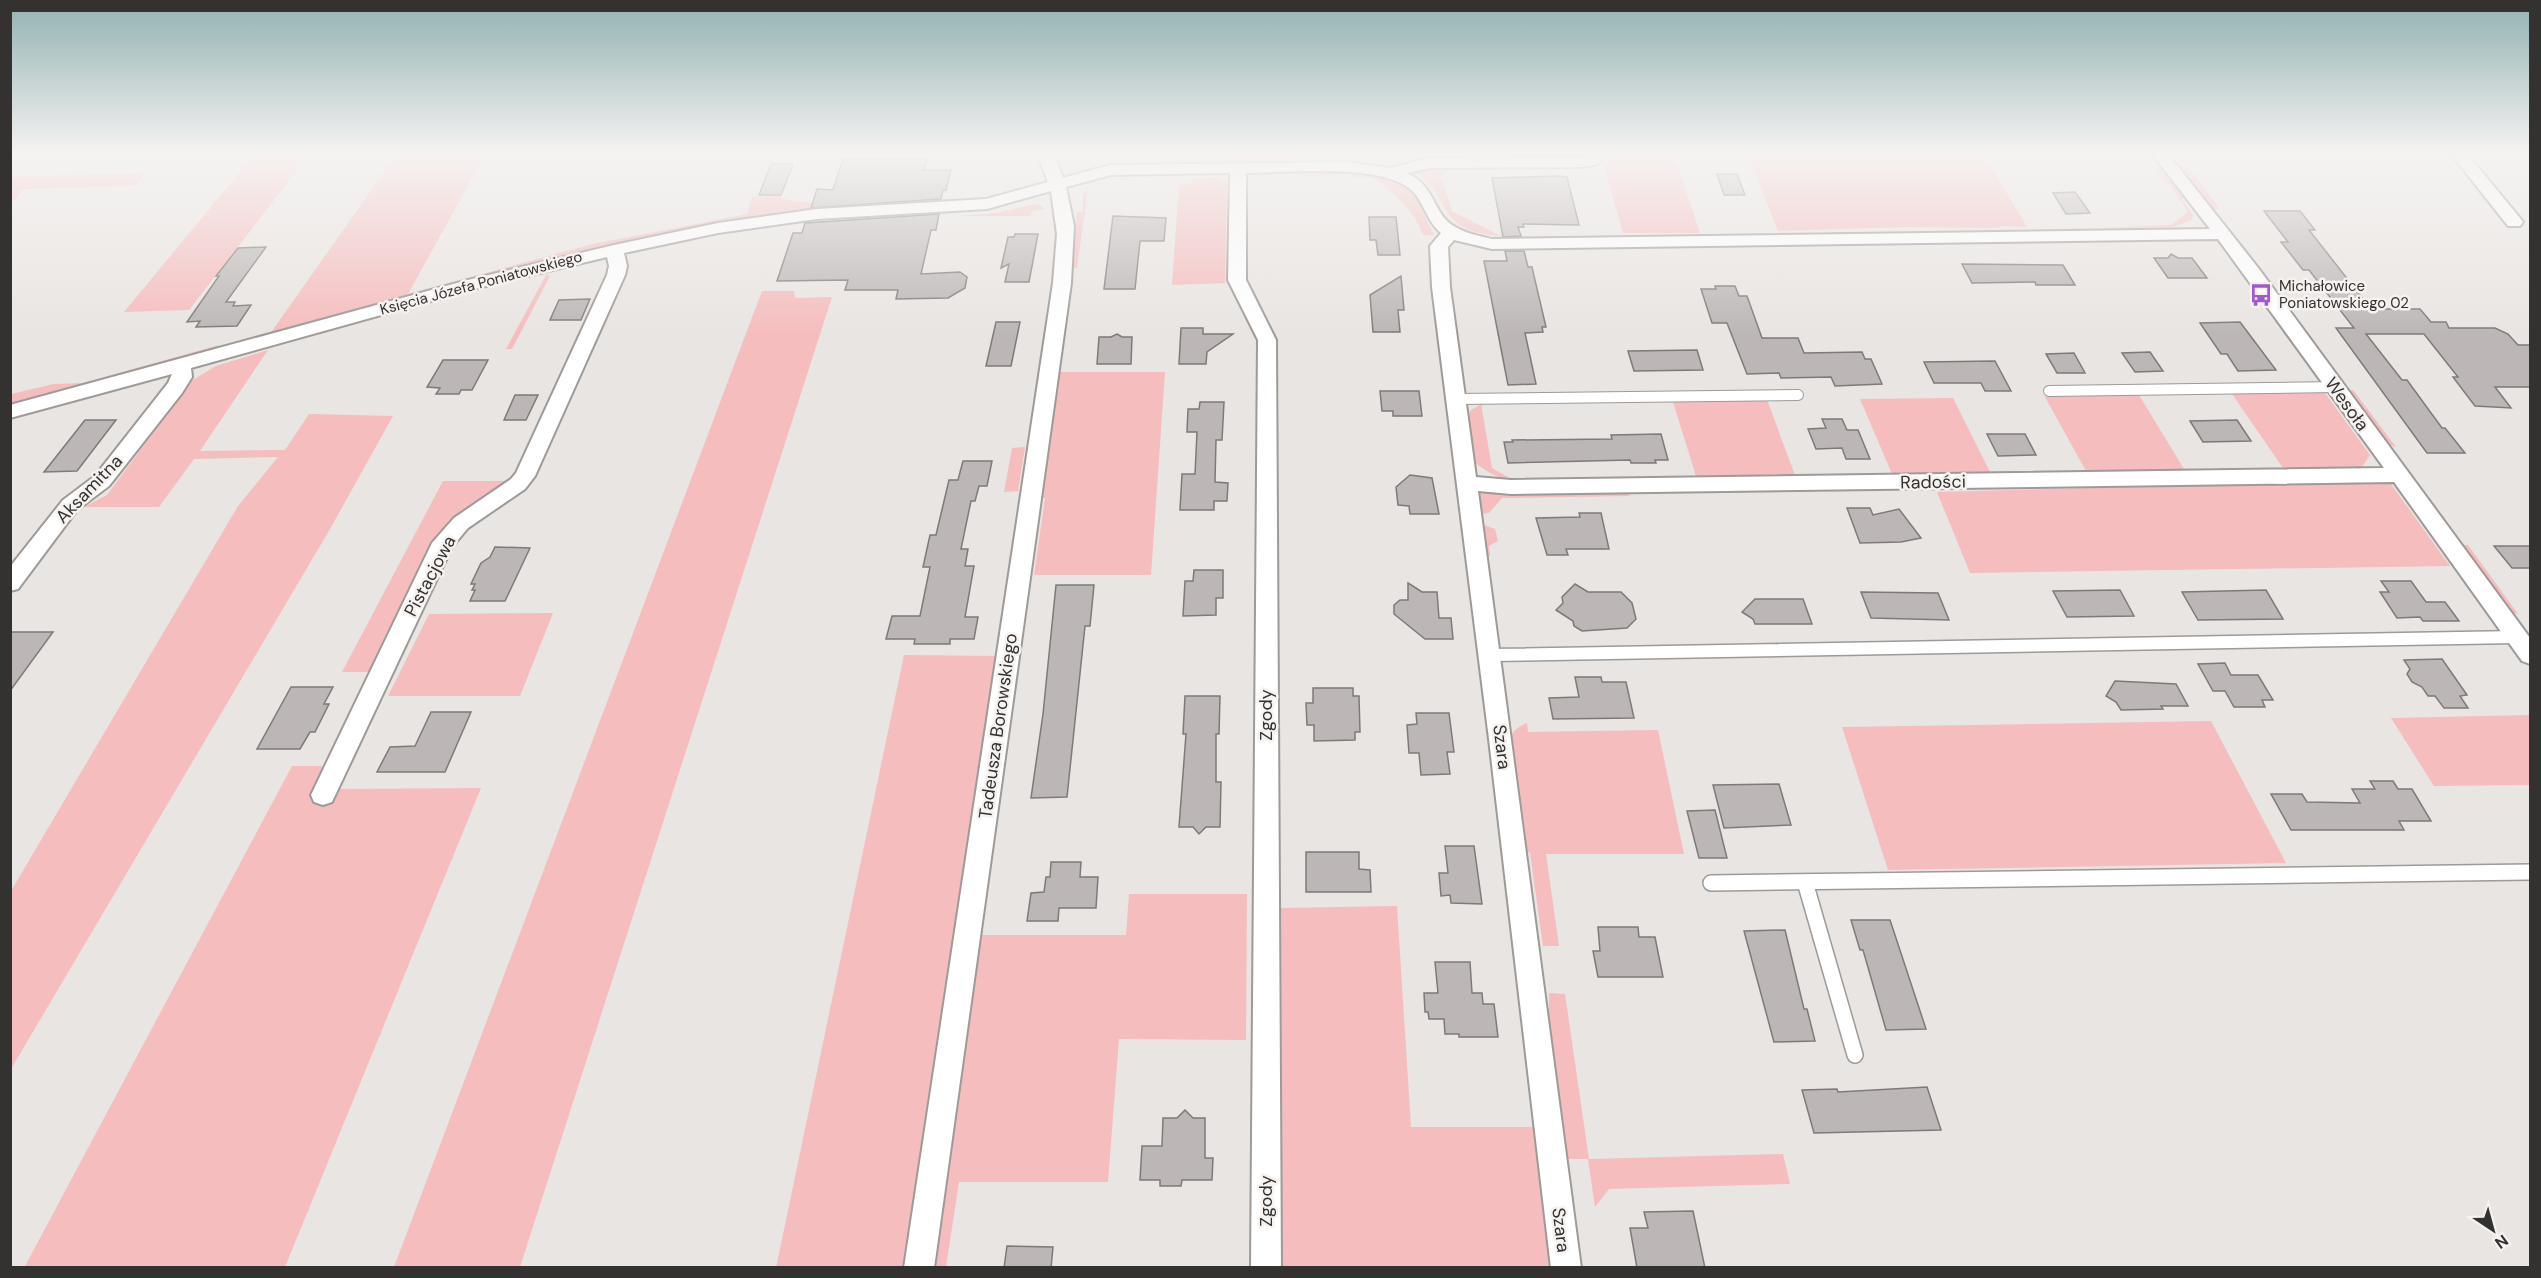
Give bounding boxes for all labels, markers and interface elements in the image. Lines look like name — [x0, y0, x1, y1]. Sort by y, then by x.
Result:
street label: Księcia Józefa Poniatowskiego — [378, 246, 584, 320]
place label: Michałowice Poniatowskiego 02 — [2279, 276, 2409, 313]
bus stop icon: Michałowice Poniatowskiego 02 — [2248, 282, 2274, 308]
street label: Wesoła — [2319, 372, 2375, 436]
street label: Aksamitna — [50, 449, 128, 529]
street label: Radości — [1900, 469, 1966, 495]
street label: Pistacjowa — [399, 531, 461, 621]
street label: Tadeusza Borowskiego — [973, 632, 1023, 820]
street label: Zgody — [1254, 689, 1278, 741]
street label: Szara — [1487, 723, 1517, 771]
street label: Zgody — [1254, 1175, 1278, 1227]
north arrow — [2463, 1200, 2523, 1260]
street label: Szara — [1546, 1206, 1576, 1254]
text: N — [2491, 1230, 2512, 1254]

